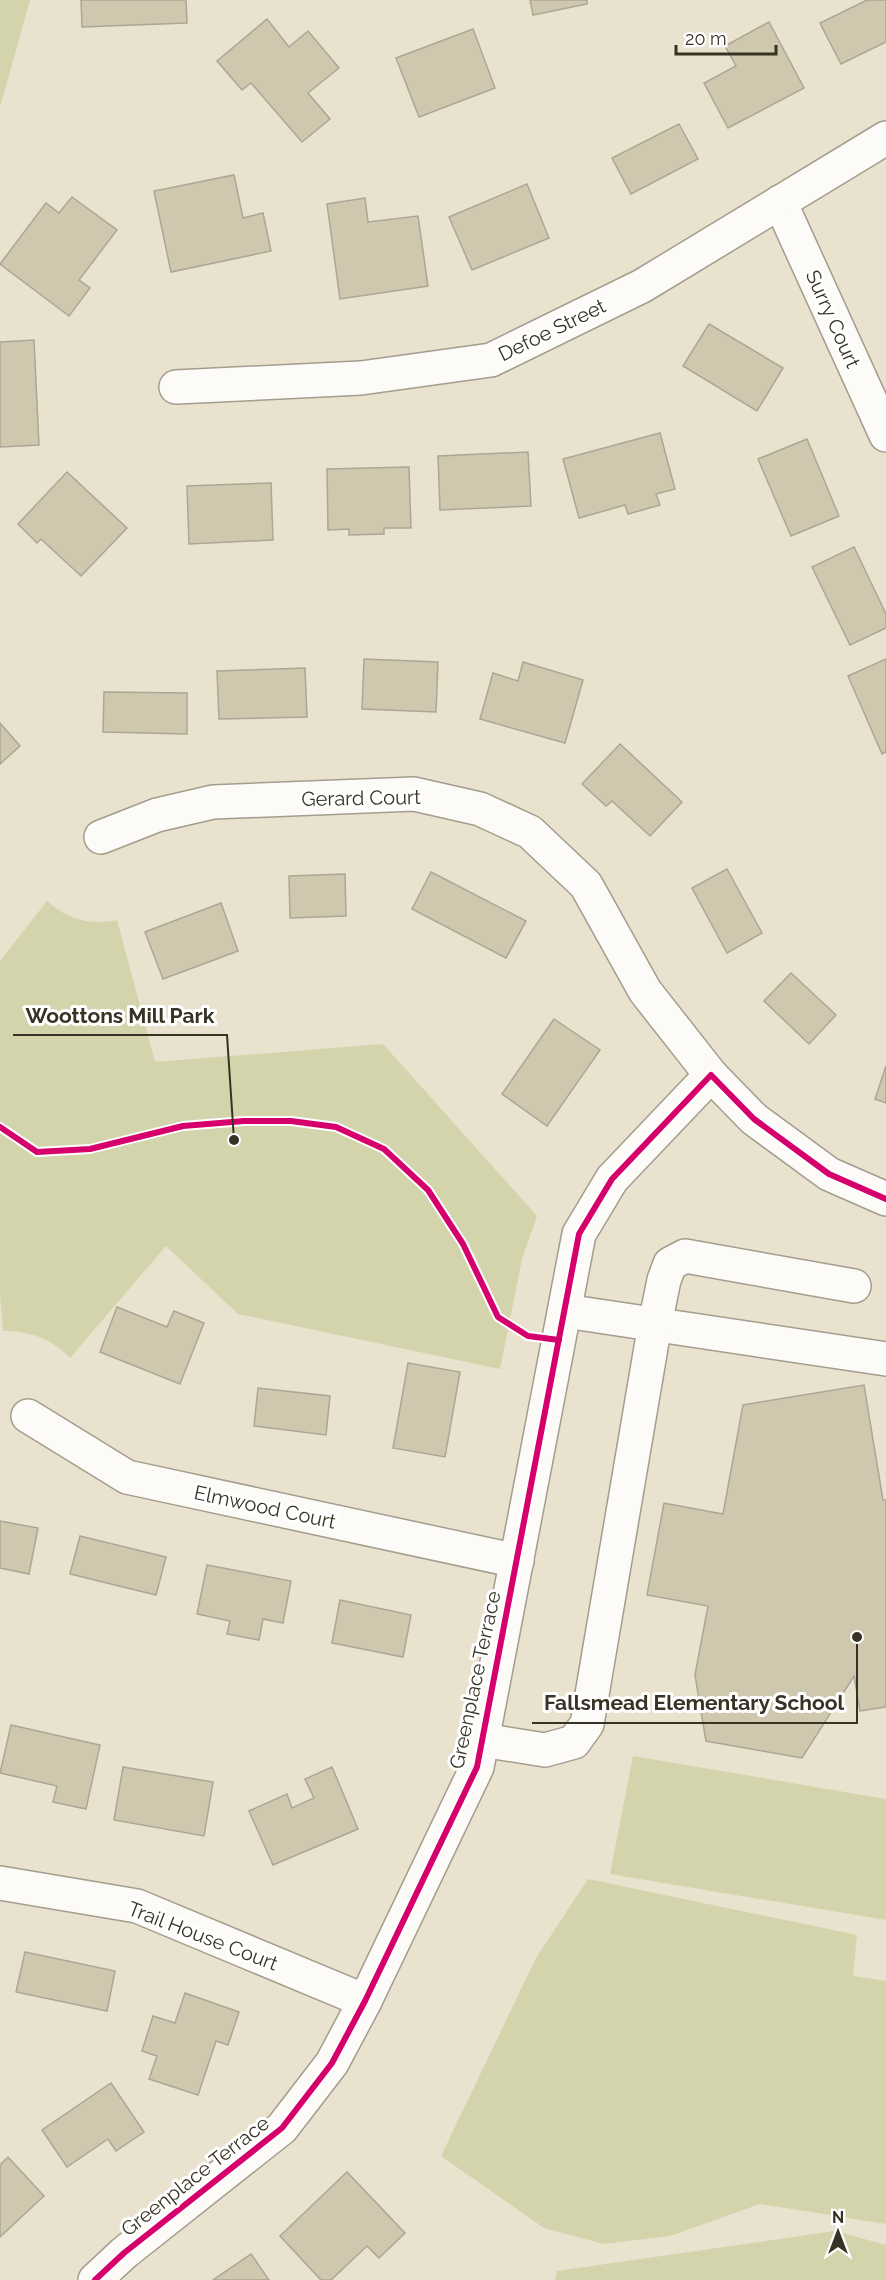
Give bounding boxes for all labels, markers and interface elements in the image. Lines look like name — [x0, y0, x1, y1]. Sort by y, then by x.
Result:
scale bar — [676, 18, 776, 56]
text: 20 m — [685, 28, 727, 49]
street label: Surry Court — [801, 266, 865, 372]
street label: Defoe Street — [494, 294, 610, 366]
street label: Gerard Court — [301, 785, 421, 811]
callout: Woottons Mill Park — [13, 996, 227, 1035]
text: Woottons Mill Park — [26, 1003, 215, 1028]
street label: Elmwood Court — [192, 1480, 338, 1534]
street label: Greenplace Terrace — [444, 1589, 506, 1771]
callout: Fallsmead Elementary School — [532, 1684, 857, 1723]
text: Fallsmead Elementary School — [544, 1690, 844, 1715]
street label: Trail House Court — [125, 1896, 282, 1976]
street label: Greenplace Terrace — [116, 2111, 274, 2241]
north arrow — [808, 2202, 868, 2262]
text: N — [832, 2208, 844, 2227]

